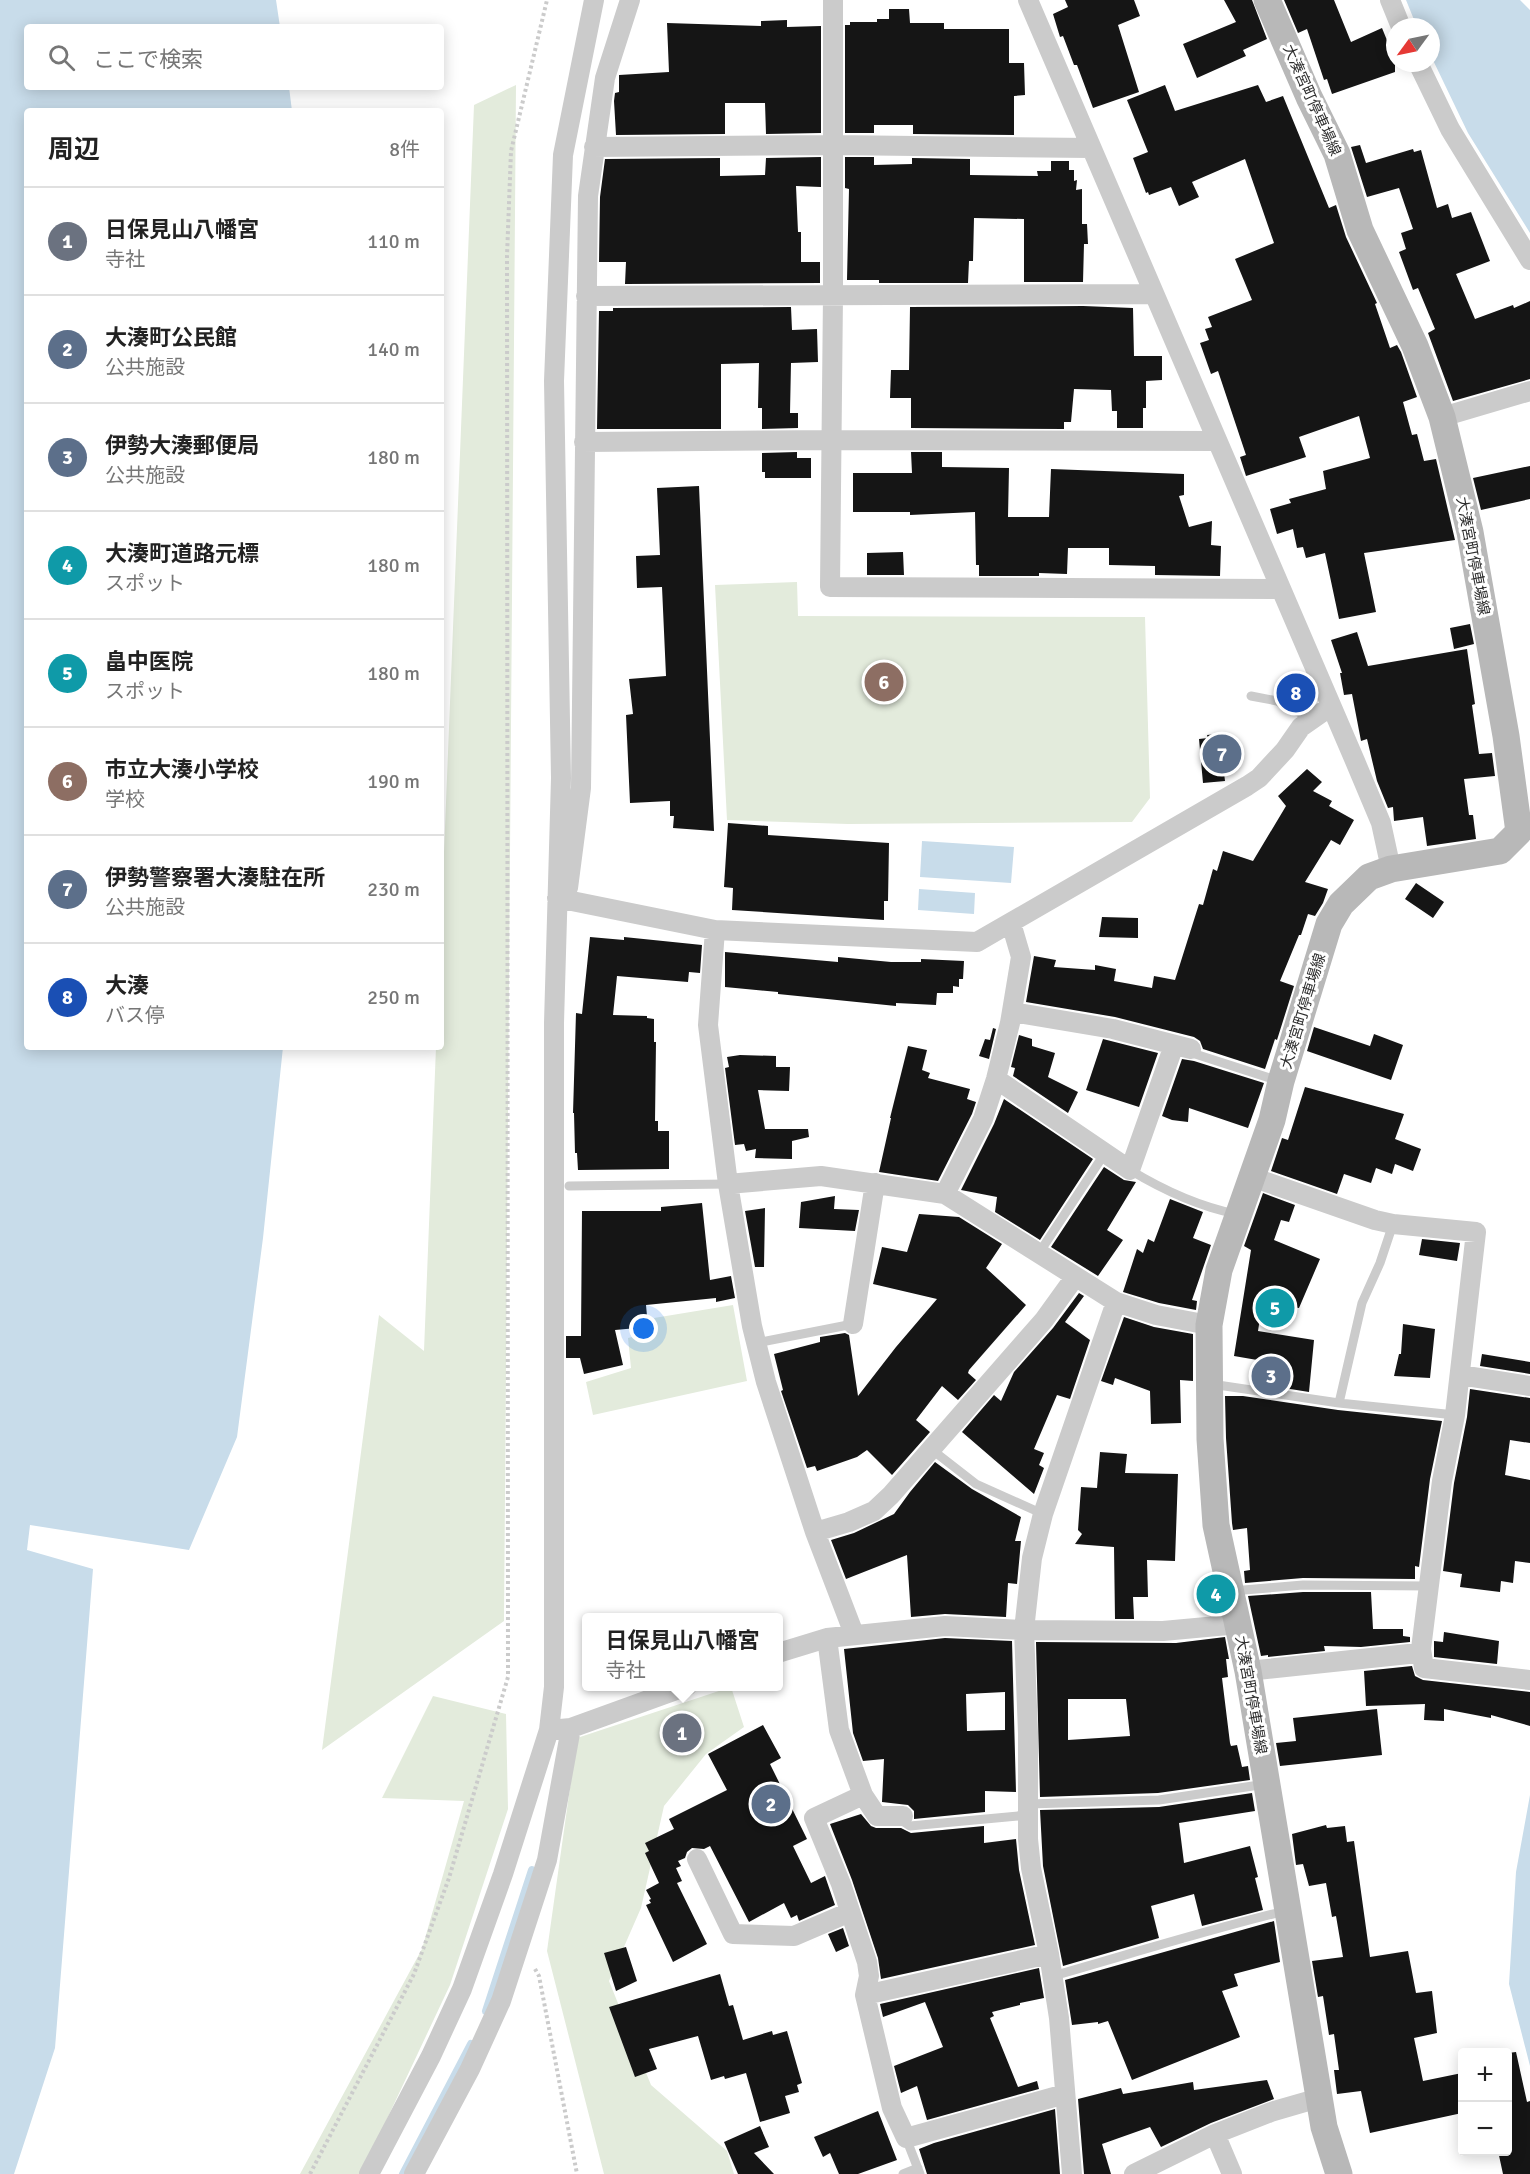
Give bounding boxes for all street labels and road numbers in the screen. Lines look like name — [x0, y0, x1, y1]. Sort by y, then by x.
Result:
street label: 大湊宮町停車場線 — [1279, 42, 1345, 158]
street label: 大湊宮町停車場線 — [1453, 495, 1493, 617]
street label: 大湊宮町停車場線 — [1277, 951, 1329, 1071]
street label: 大湊宮町停車場線 — [1232, 1634, 1270, 1756]

